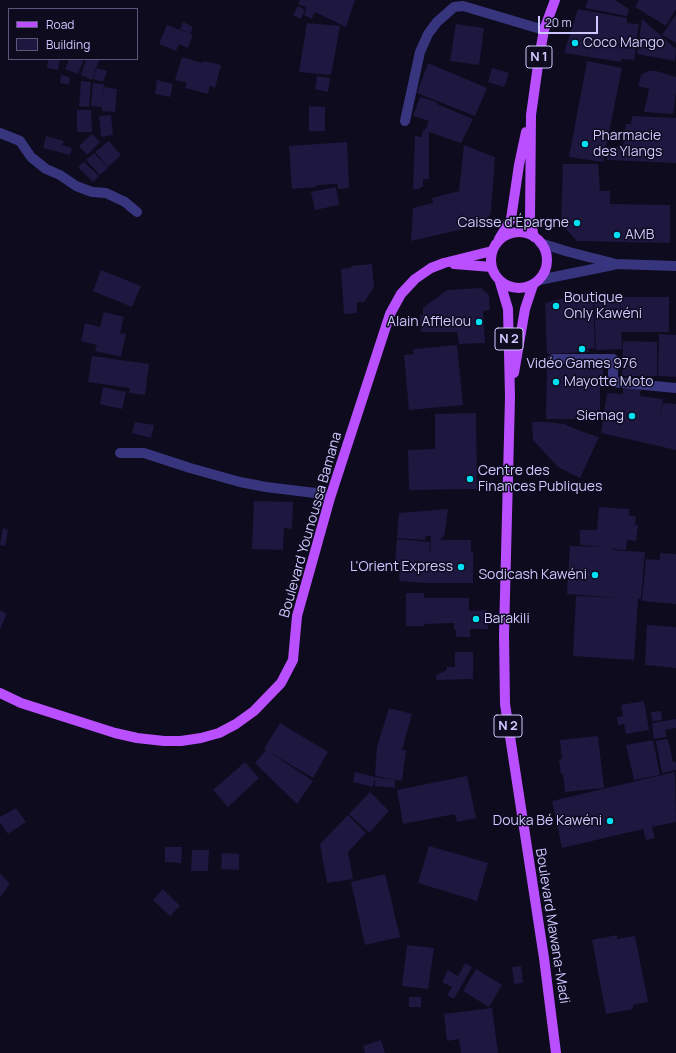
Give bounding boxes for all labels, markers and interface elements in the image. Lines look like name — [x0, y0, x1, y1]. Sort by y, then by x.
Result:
legend — [8, 8, 138, 60]
scale bar — [540, 8, 600, 34]
text: 20 m — [545, 14, 572, 31]
text: Road — [46, 16, 74, 33]
place label: Coco Mango — [583, 35, 664, 51]
text: Building — [46, 36, 90, 53]
marker: Coco Mango — [570, 38, 580, 48]
road number: N 1 — [526, 46, 552, 68]
place label: Pharmacie des Ylangs — [593, 128, 662, 160]
marker: Pharmacie des Ylangs — [580, 139, 590, 149]
place label: Caisse d'Épargne — [457, 215, 569, 231]
marker: Caisse d'Épargne — [572, 218, 582, 228]
place label: AMB — [625, 227, 654, 243]
marker: AMB — [612, 230, 622, 240]
place label: Boutique Only Kawéni — [564, 290, 642, 322]
marker: Boutique Only Kawéni — [551, 301, 561, 311]
place label: Alain Afflelou — [387, 314, 471, 330]
marker: Alain Afflelou — [474, 317, 484, 327]
road number: N 2 — [495, 328, 523, 350]
marker: Vidéo Games 976 — [577, 344, 587, 354]
place label: Vidéo Games 976 — [526, 356, 638, 372]
place label: Mayotte Moto — [564, 374, 654, 390]
marker: Mayotte Moto — [551, 377, 561, 387]
place label: Siemag — [576, 408, 624, 424]
marker: Siemag — [627, 411, 637, 421]
street label: Boulevard Younoussa Bamana — [276, 430, 346, 620]
place label: Centre des Finances Publiques — [478, 463, 602, 496]
marker: Centre des Finances Publiques — [465, 474, 475, 484]
place label: L'Orient Express — [350, 559, 453, 575]
marker: L'Orient Express — [456, 562, 466, 572]
place label: Sodicash Kawéni — [478, 567, 587, 583]
marker: Sodicash Kawéni — [590, 570, 600, 580]
place label: Barakili — [484, 611, 530, 627]
marker: Barakili — [471, 614, 481, 624]
road number: N 2 — [494, 715, 522, 737]
place label: Douka Bé Kawéni — [493, 813, 602, 829]
marker: Douka Bé Kawéni — [605, 816, 615, 826]
street label: Boulevard Mawana-Madi — [531, 847, 573, 1005]

